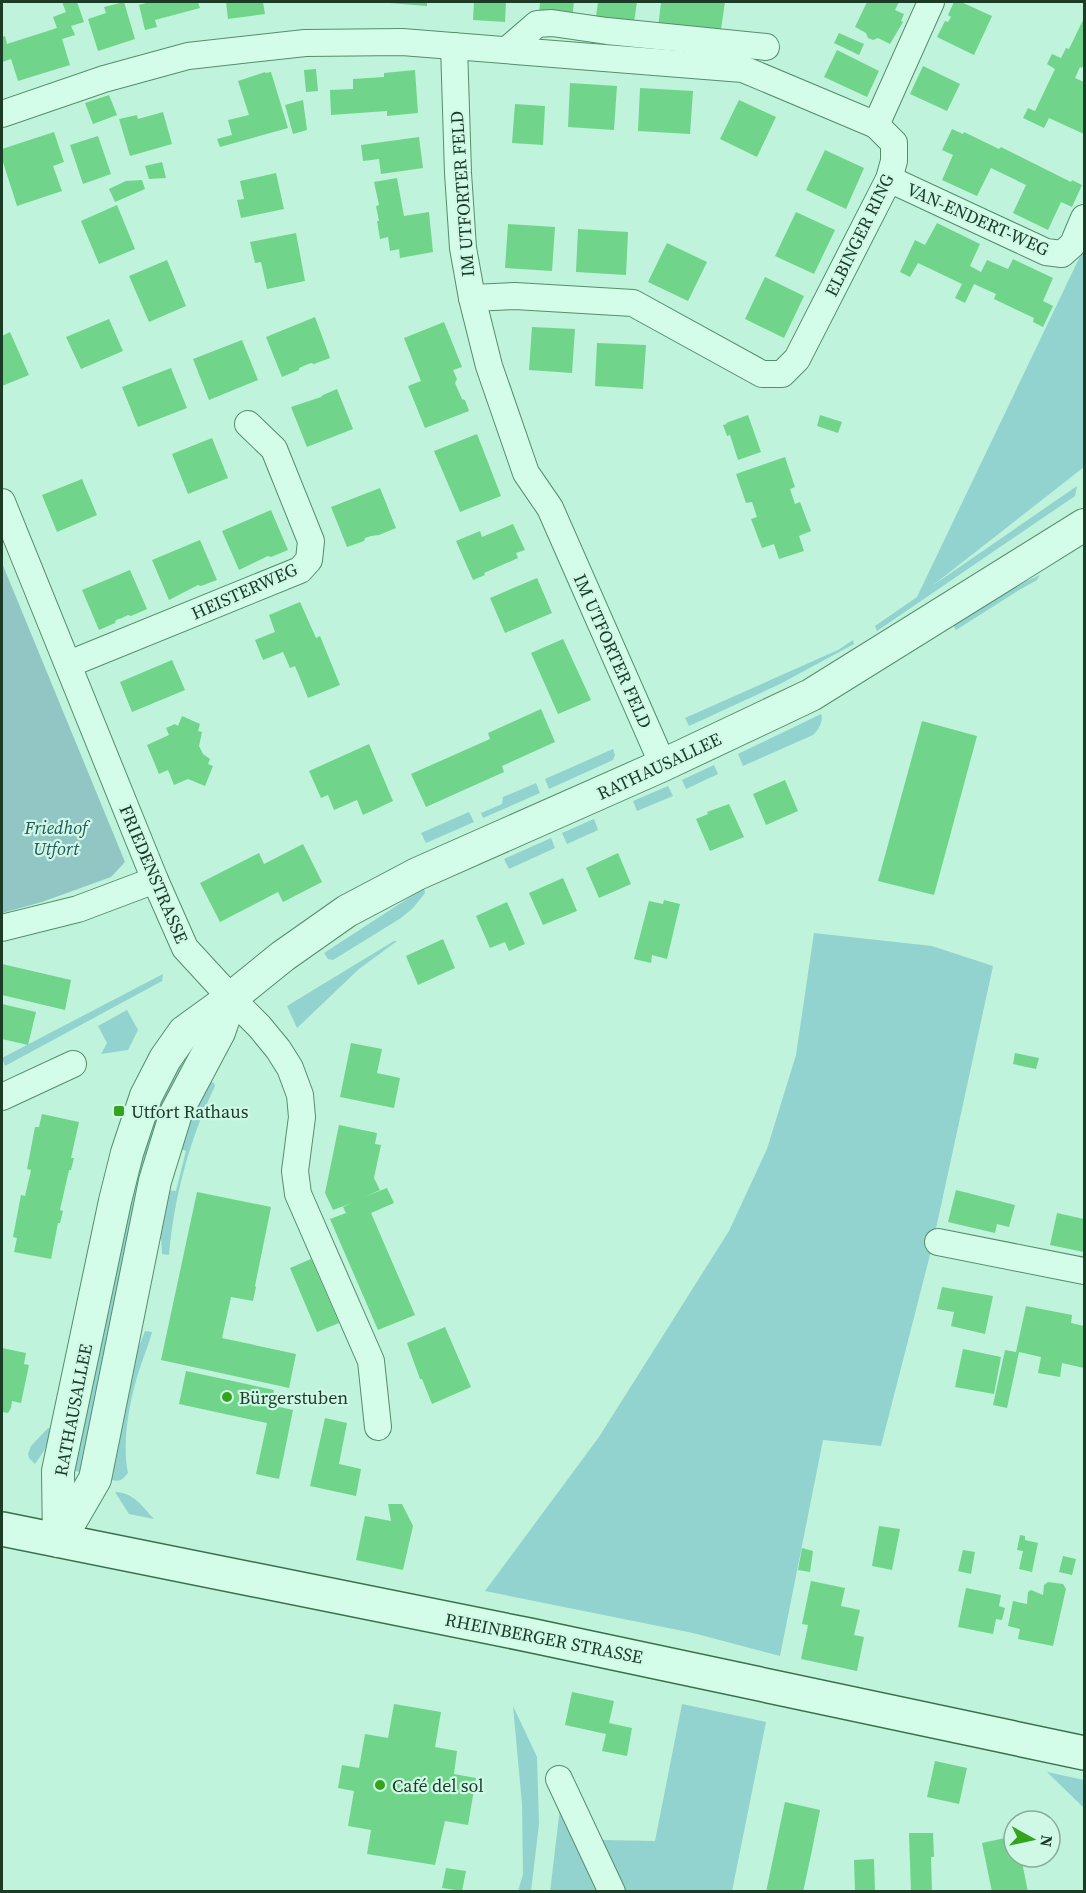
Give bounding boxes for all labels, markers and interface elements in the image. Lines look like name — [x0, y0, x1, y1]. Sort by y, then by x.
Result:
street label: IM UTFORTER FELD — [444, 110, 480, 278]
street label: ELBINGER RING — [818, 169, 900, 301]
street label: VAN-ENDERT-WEG — [903, 176, 1053, 262]
street label: HEISTERWEG — [187, 556, 301, 626]
street label: IM UTFORTER FELD — [568, 570, 658, 732]
street label: RATHAUSALLEE — [593, 726, 725, 806]
street label: FRIEDENSTRASSE — [114, 801, 195, 947]
park label: Friedhof Utfort — [24, 815, 91, 861]
place label: Utfort Rathaus — [131, 1099, 249, 1124]
marker: Utfort Rathaus — [112, 1104, 126, 1118]
street label: RATHAUSALLEE — [48, 1342, 98, 1478]
place label: Bürgerstuben — [239, 1385, 348, 1410]
marker: Bürgerstuben — [220, 1390, 234, 1404]
street label: RHEINBERGER STRASSE — [443, 1607, 645, 1669]
place label: Café del sol — [392, 1773, 484, 1798]
marker: Café del sol — [373, 1778, 387, 1792]
north arrow — [1002, 1809, 1062, 1869]
text: N — [1035, 1834, 1059, 1849]

